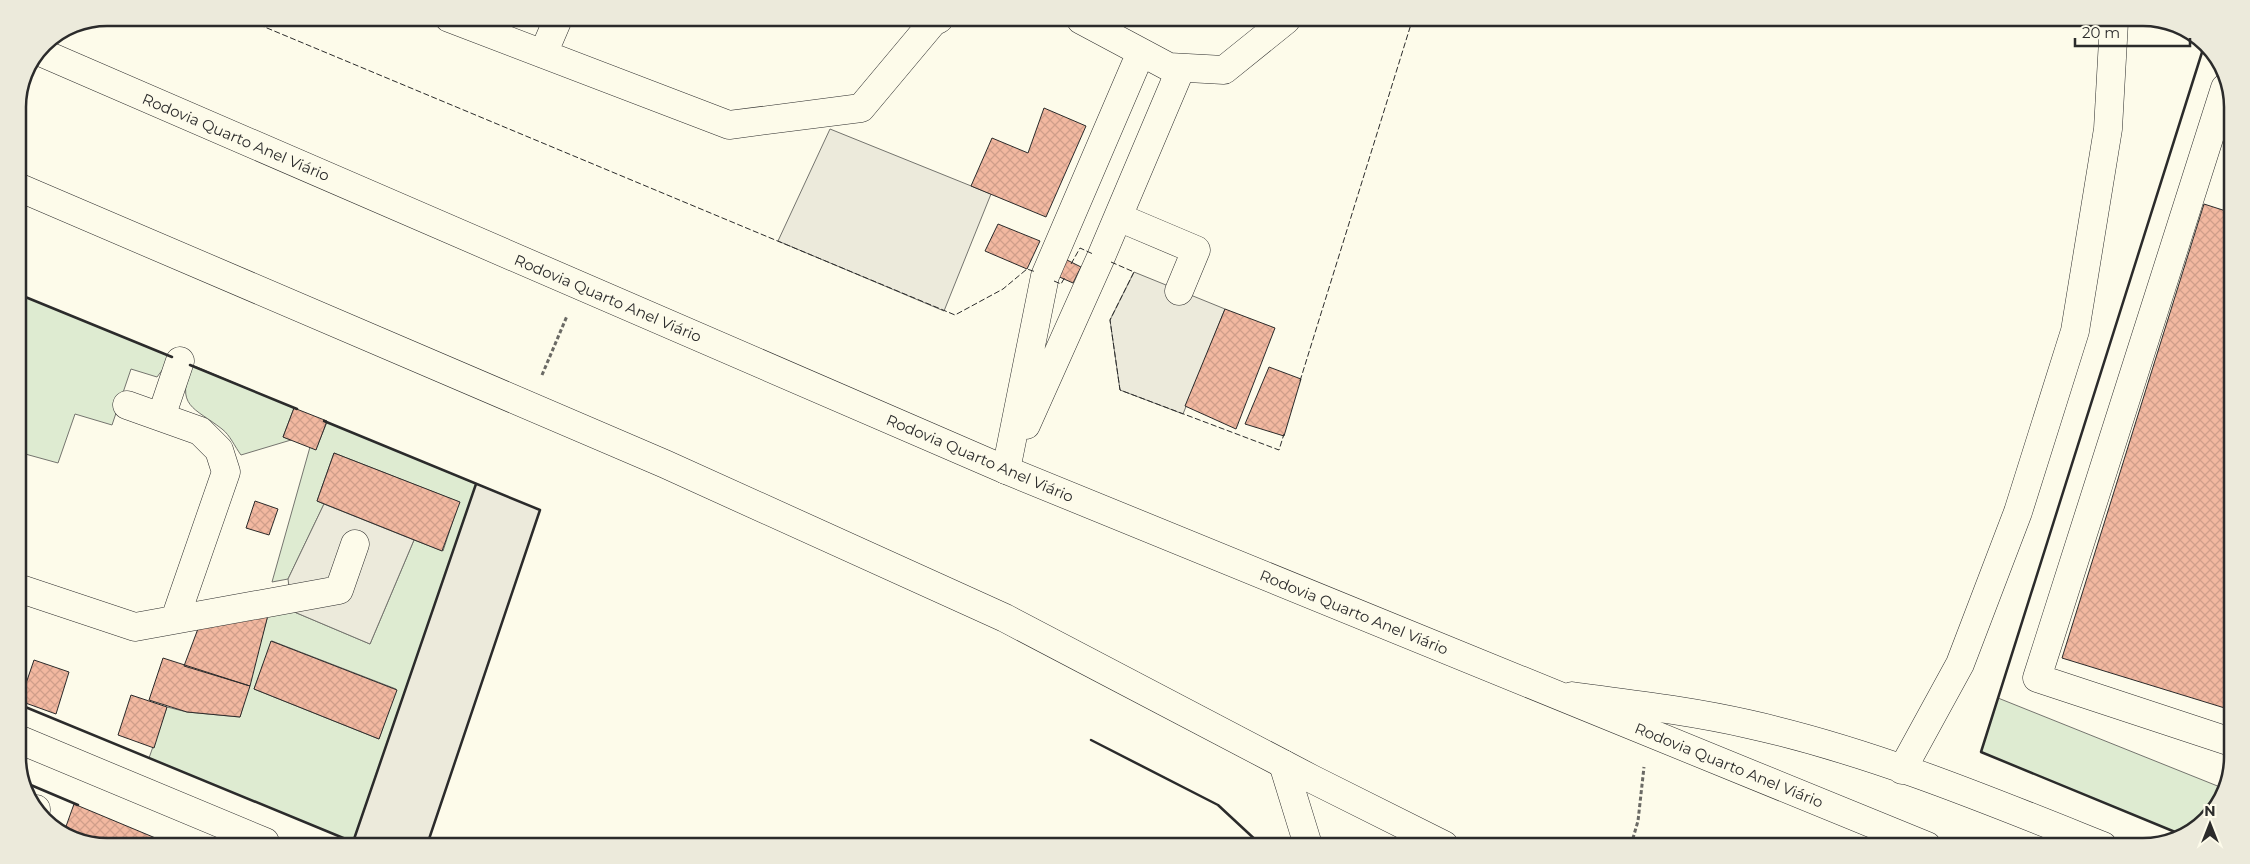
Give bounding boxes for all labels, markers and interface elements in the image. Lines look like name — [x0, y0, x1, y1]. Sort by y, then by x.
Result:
scale bar — [2075, 15, 2190, 47]
text: 20 m — [2082, 23, 2120, 42]
street label: Rodovia Quarto Anel Viário — [139, 89, 333, 185]
street label: Rodovia Quarto Anel Viário — [511, 250, 705, 346]
street label: Rodovia Quarto Anel Viário — [883, 410, 1077, 506]
street label: Rodovia Quarto Anel Viário — [1257, 565, 1451, 659]
street label: Rodovia Quarto Anel Viário — [1632, 718, 1826, 812]
north arrow — [2185, 799, 2235, 849]
text: N — [2204, 802, 2216, 820]

